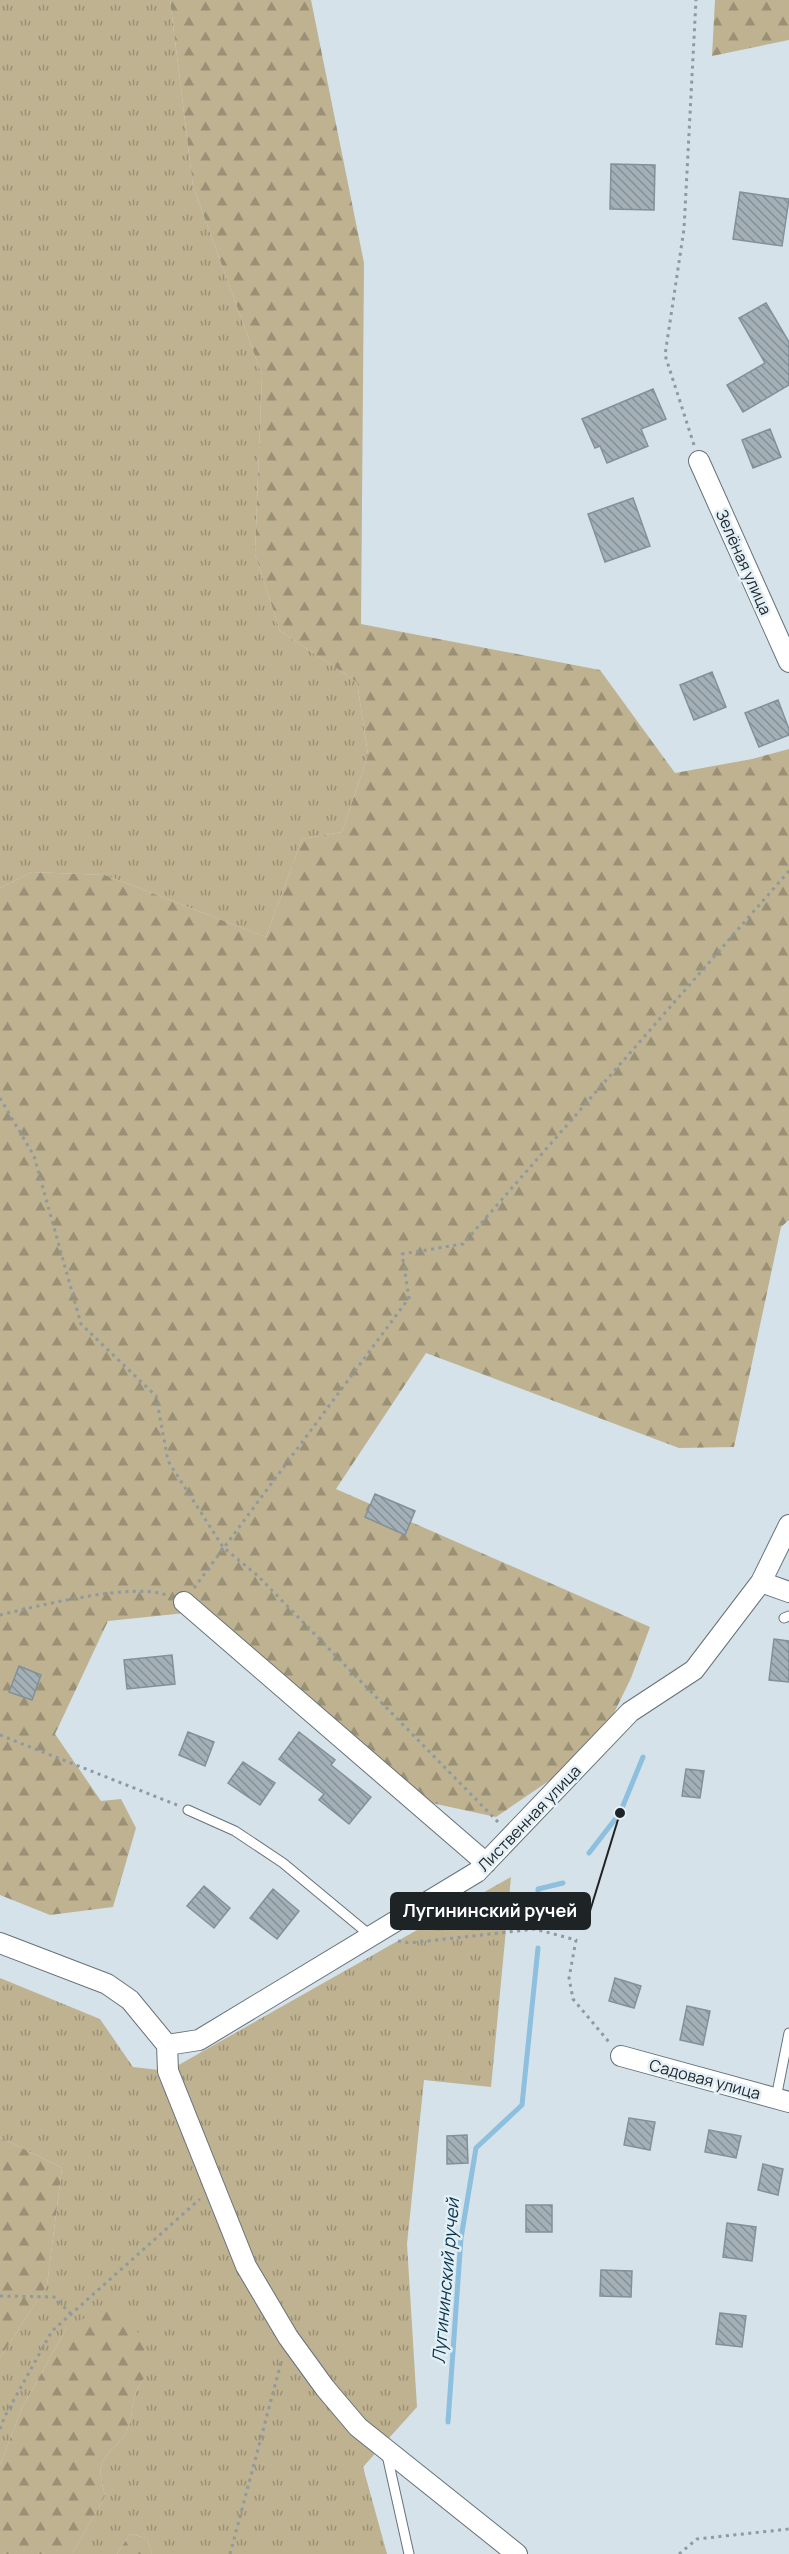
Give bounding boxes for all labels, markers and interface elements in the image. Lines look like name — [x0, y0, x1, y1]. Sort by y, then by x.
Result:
street label: Зелёная улица — [711, 506, 777, 618]
street label: Лиственная улица — [472, 1760, 586, 1876]
callout: Лугининский ручей — [391, 1893, 590, 1929]
text: Лугининский ручей — [403, 1898, 577, 1922]
street label: Садовая улица — [647, 2054, 763, 2104]
water label: Лугининский ручей — [426, 2196, 464, 2365]

